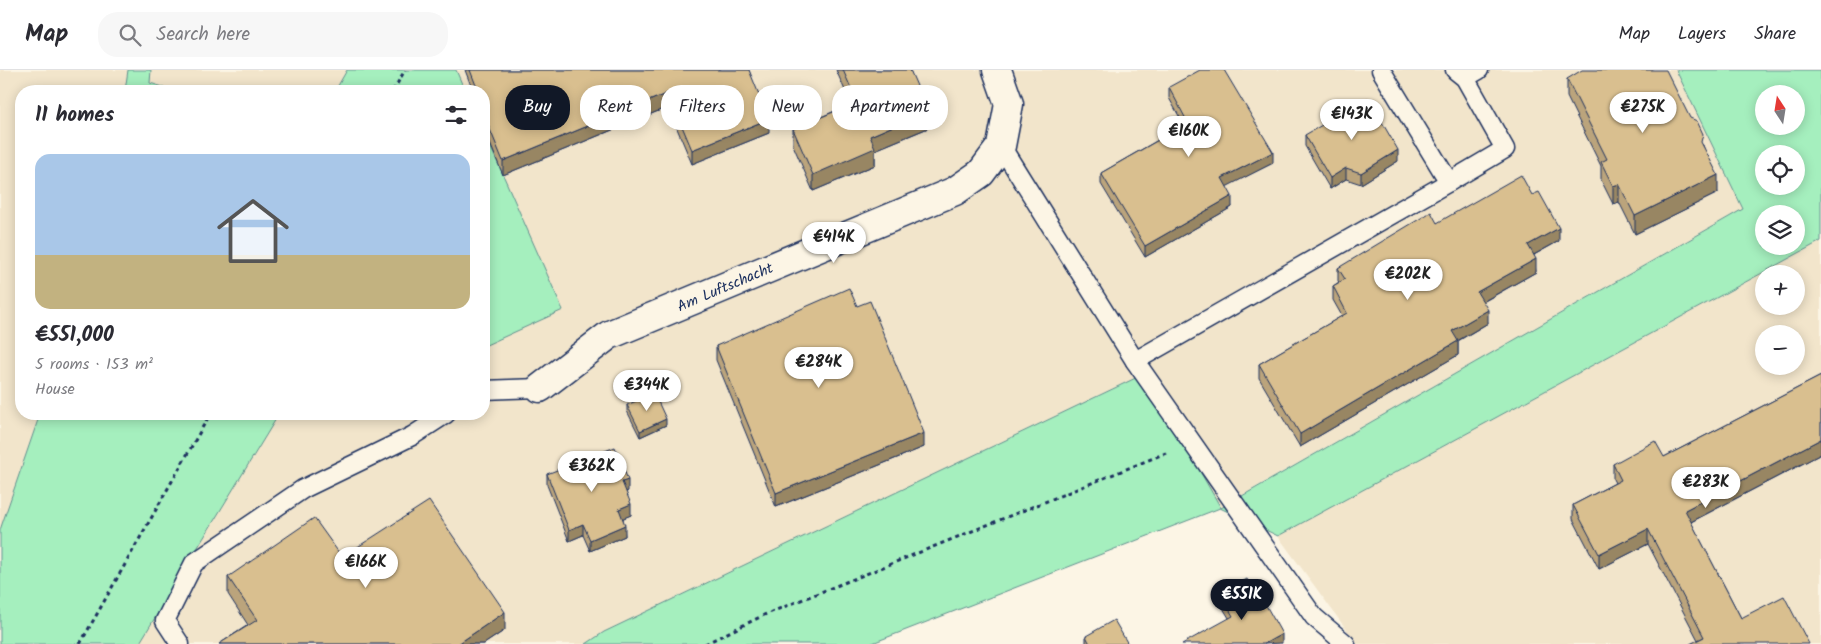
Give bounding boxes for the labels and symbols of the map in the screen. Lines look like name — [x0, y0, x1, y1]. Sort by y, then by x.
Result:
north arrow — [1755, 85, 1805, 135]
pin: €275K — [1608, 92, 1678, 134]
pin: €143K — [1317, 98, 1387, 141]
pin: €160K — [1154, 116, 1224, 158]
pin: €414K — [799, 222, 869, 264]
street label: Am Luftschacht — [673, 257, 777, 319]
pin: €202K — [1373, 258, 1443, 301]
pin: €284K — [784, 346, 854, 389]
pin: €344K — [612, 370, 682, 412]
pin: €362K — [557, 450, 627, 493]
pin: €283K — [1671, 466, 1741, 509]
pin: €166K — [331, 546, 401, 589]
pin: €551K — [1207, 578, 1277, 621]

